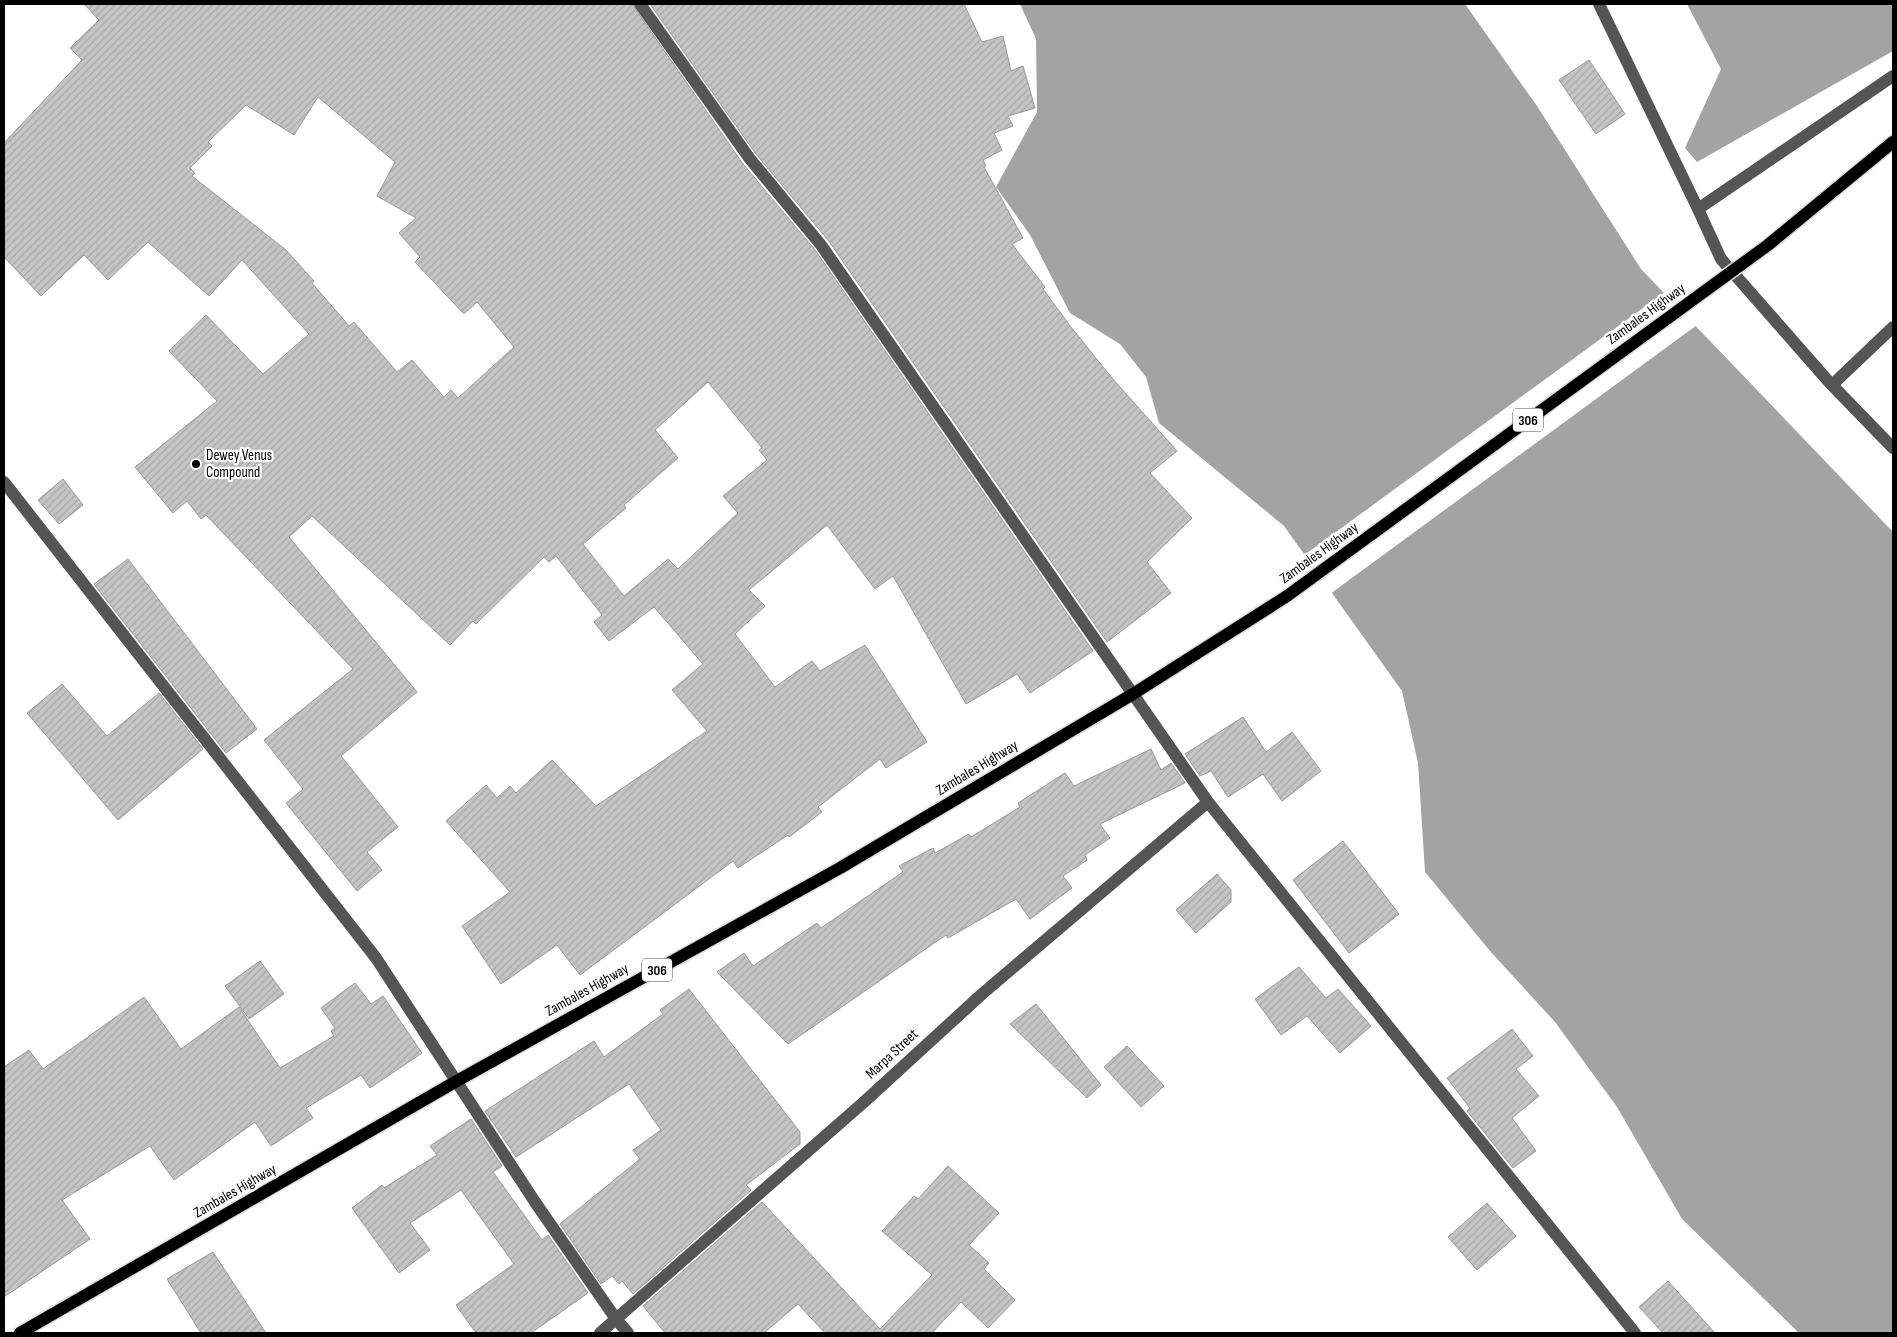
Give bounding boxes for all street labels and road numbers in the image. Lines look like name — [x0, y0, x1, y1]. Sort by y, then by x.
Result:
street label: Zambales Highway — [1603, 279, 1689, 349]
road number: 306 — [1513, 408, 1543, 432]
street label: Zambales Highway — [1276, 518, 1362, 588]
street label: Zambales Highway — [932, 736, 1022, 800]
road number: 306 — [642, 958, 672, 982]
street label: Zambales Highway — [542, 959, 632, 1021]
street label: Marpa Street — [862, 1025, 923, 1083]
street label: Zambales Highway — [190, 1160, 280, 1222]

